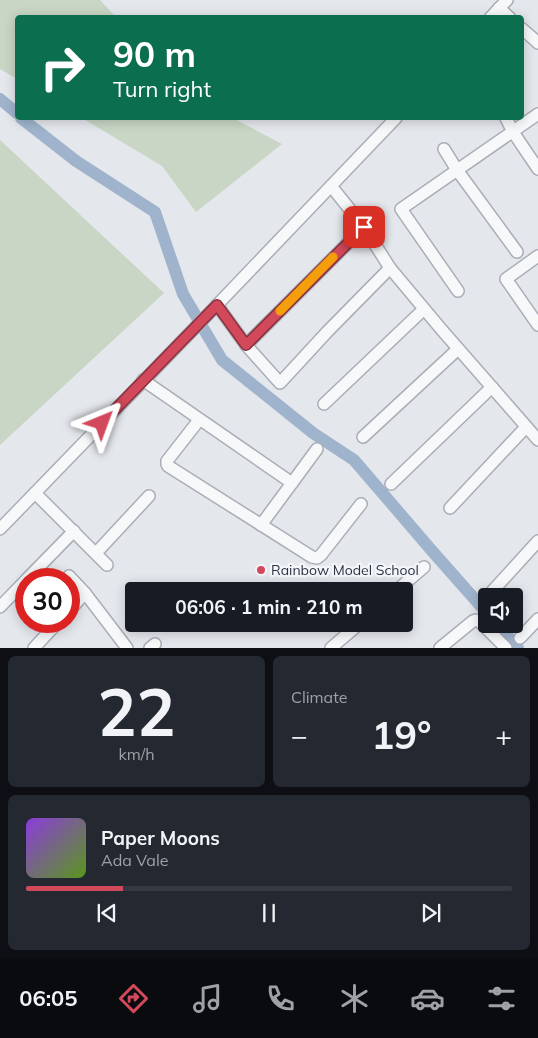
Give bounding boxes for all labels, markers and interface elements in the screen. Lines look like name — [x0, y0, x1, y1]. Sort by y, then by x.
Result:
text: 90 m — [113, 32, 196, 76]
icon: right — [30, 35, 95, 100]
text: Turn right — [113, 75, 211, 103]
pin — [343, 206, 385, 248]
icon: arrive — [350, 213, 378, 241]
position arrow — [75, 396, 127, 448]
place label: Rainbow Model School — [271, 561, 419, 579]
marker: Rainbow Model School — [255, 564, 267, 576]
speed limit sign: 30 — [15, 568, 80, 633]
map controls — [478, 588, 523, 633]
button: sound — [478, 588, 523, 633]
text: 06:06 · 1 min · 210 m — [175, 595, 363, 619]
text: 22 — [97, 671, 176, 752]
text: Climate — [291, 687, 347, 707]
text: 19° — [371, 711, 432, 759]
text: − — [291, 718, 308, 753]
text: + — [495, 718, 512, 753]
text: km/h — [118, 744, 155, 764]
text: Paper Moons — [101, 826, 220, 850]
text: Ada Vale — [101, 850, 168, 870]
icon: previous — [93, 899, 121, 927]
icon: pause — [255, 899, 283, 927]
icon: next — [417, 899, 445, 927]
icon: directions — [116, 981, 151, 1016]
icon: music — [190, 981, 225, 1016]
icon: phone — [263, 981, 298, 1016]
icon: climate — [337, 981, 372, 1016]
icon: car — [410, 981, 445, 1016]
icon: filters — [484, 981, 519, 1016]
text: 06:05 — [19, 984, 78, 1012]

